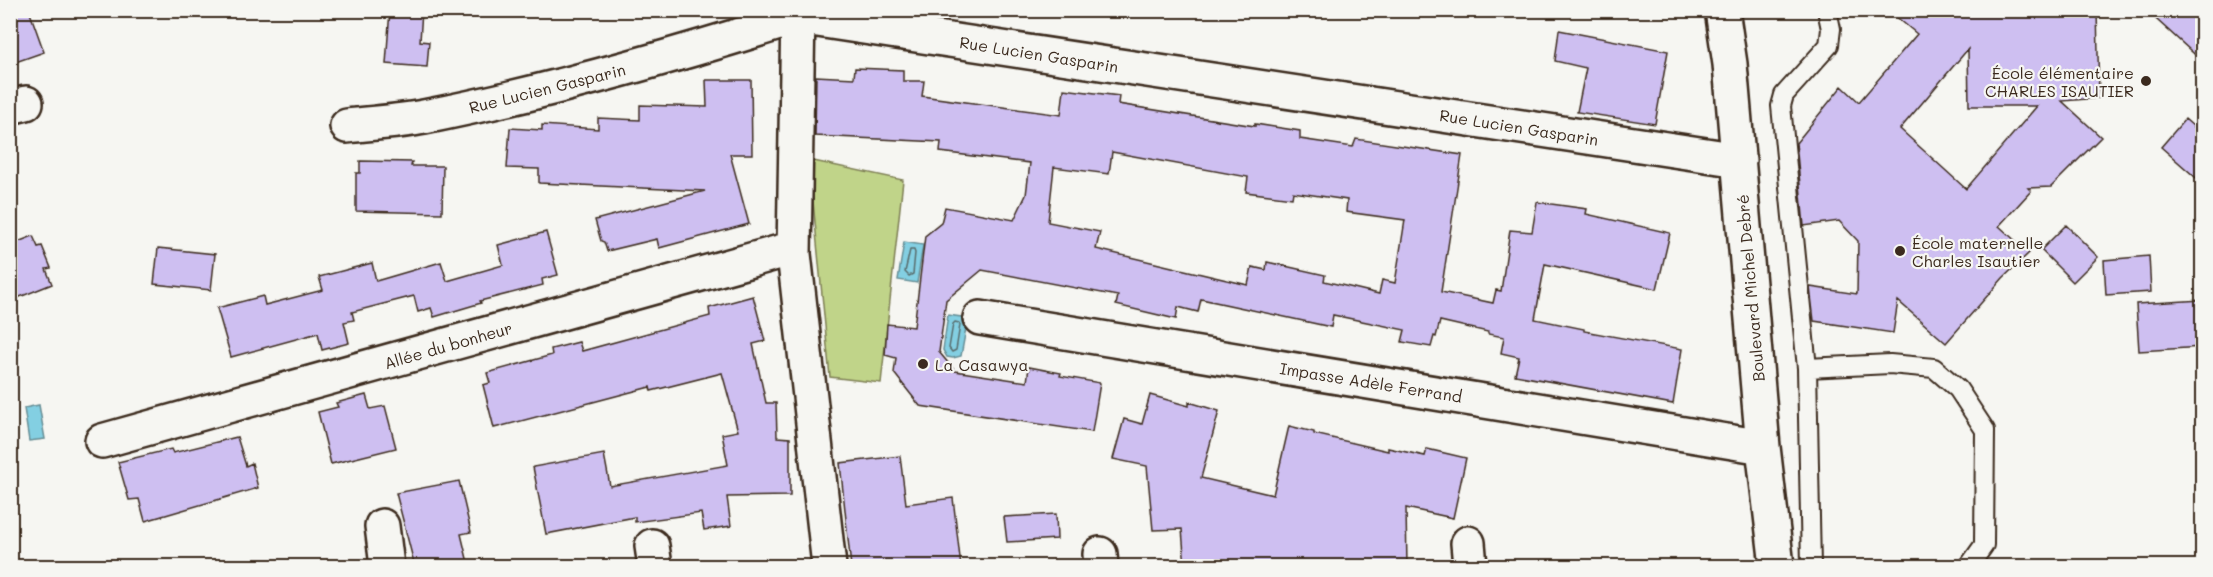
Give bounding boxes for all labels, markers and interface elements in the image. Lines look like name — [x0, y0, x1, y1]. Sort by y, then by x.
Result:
street label: Rue Lucien Gasparin — [958, 31, 1120, 77]
street label: Rue Lucien Gasparin — [467, 58, 627, 118]
place label: École élémentaire CHARLES ISAUTIER — [1985, 62, 2134, 101]
marker: École élémentaire CHARLES ISAUTIER — [2139, 74, 2153, 88]
street label: Rue Lucien Gasparin — [1438, 104, 1600, 150]
street label: Boulevard Michel Debré — [1731, 193, 1769, 383]
place label: École maternelle Charles Isautier — [1912, 232, 2044, 271]
marker: École maternelle Charles Isautier — [1893, 244, 1907, 258]
street label: Allée du bonheur — [382, 317, 514, 373]
place label: La Casawya — [935, 354, 1028, 375]
marker: La Casawya — [916, 357, 930, 371]
street label: Impasse Adèle Ferrand — [1278, 357, 1464, 407]

